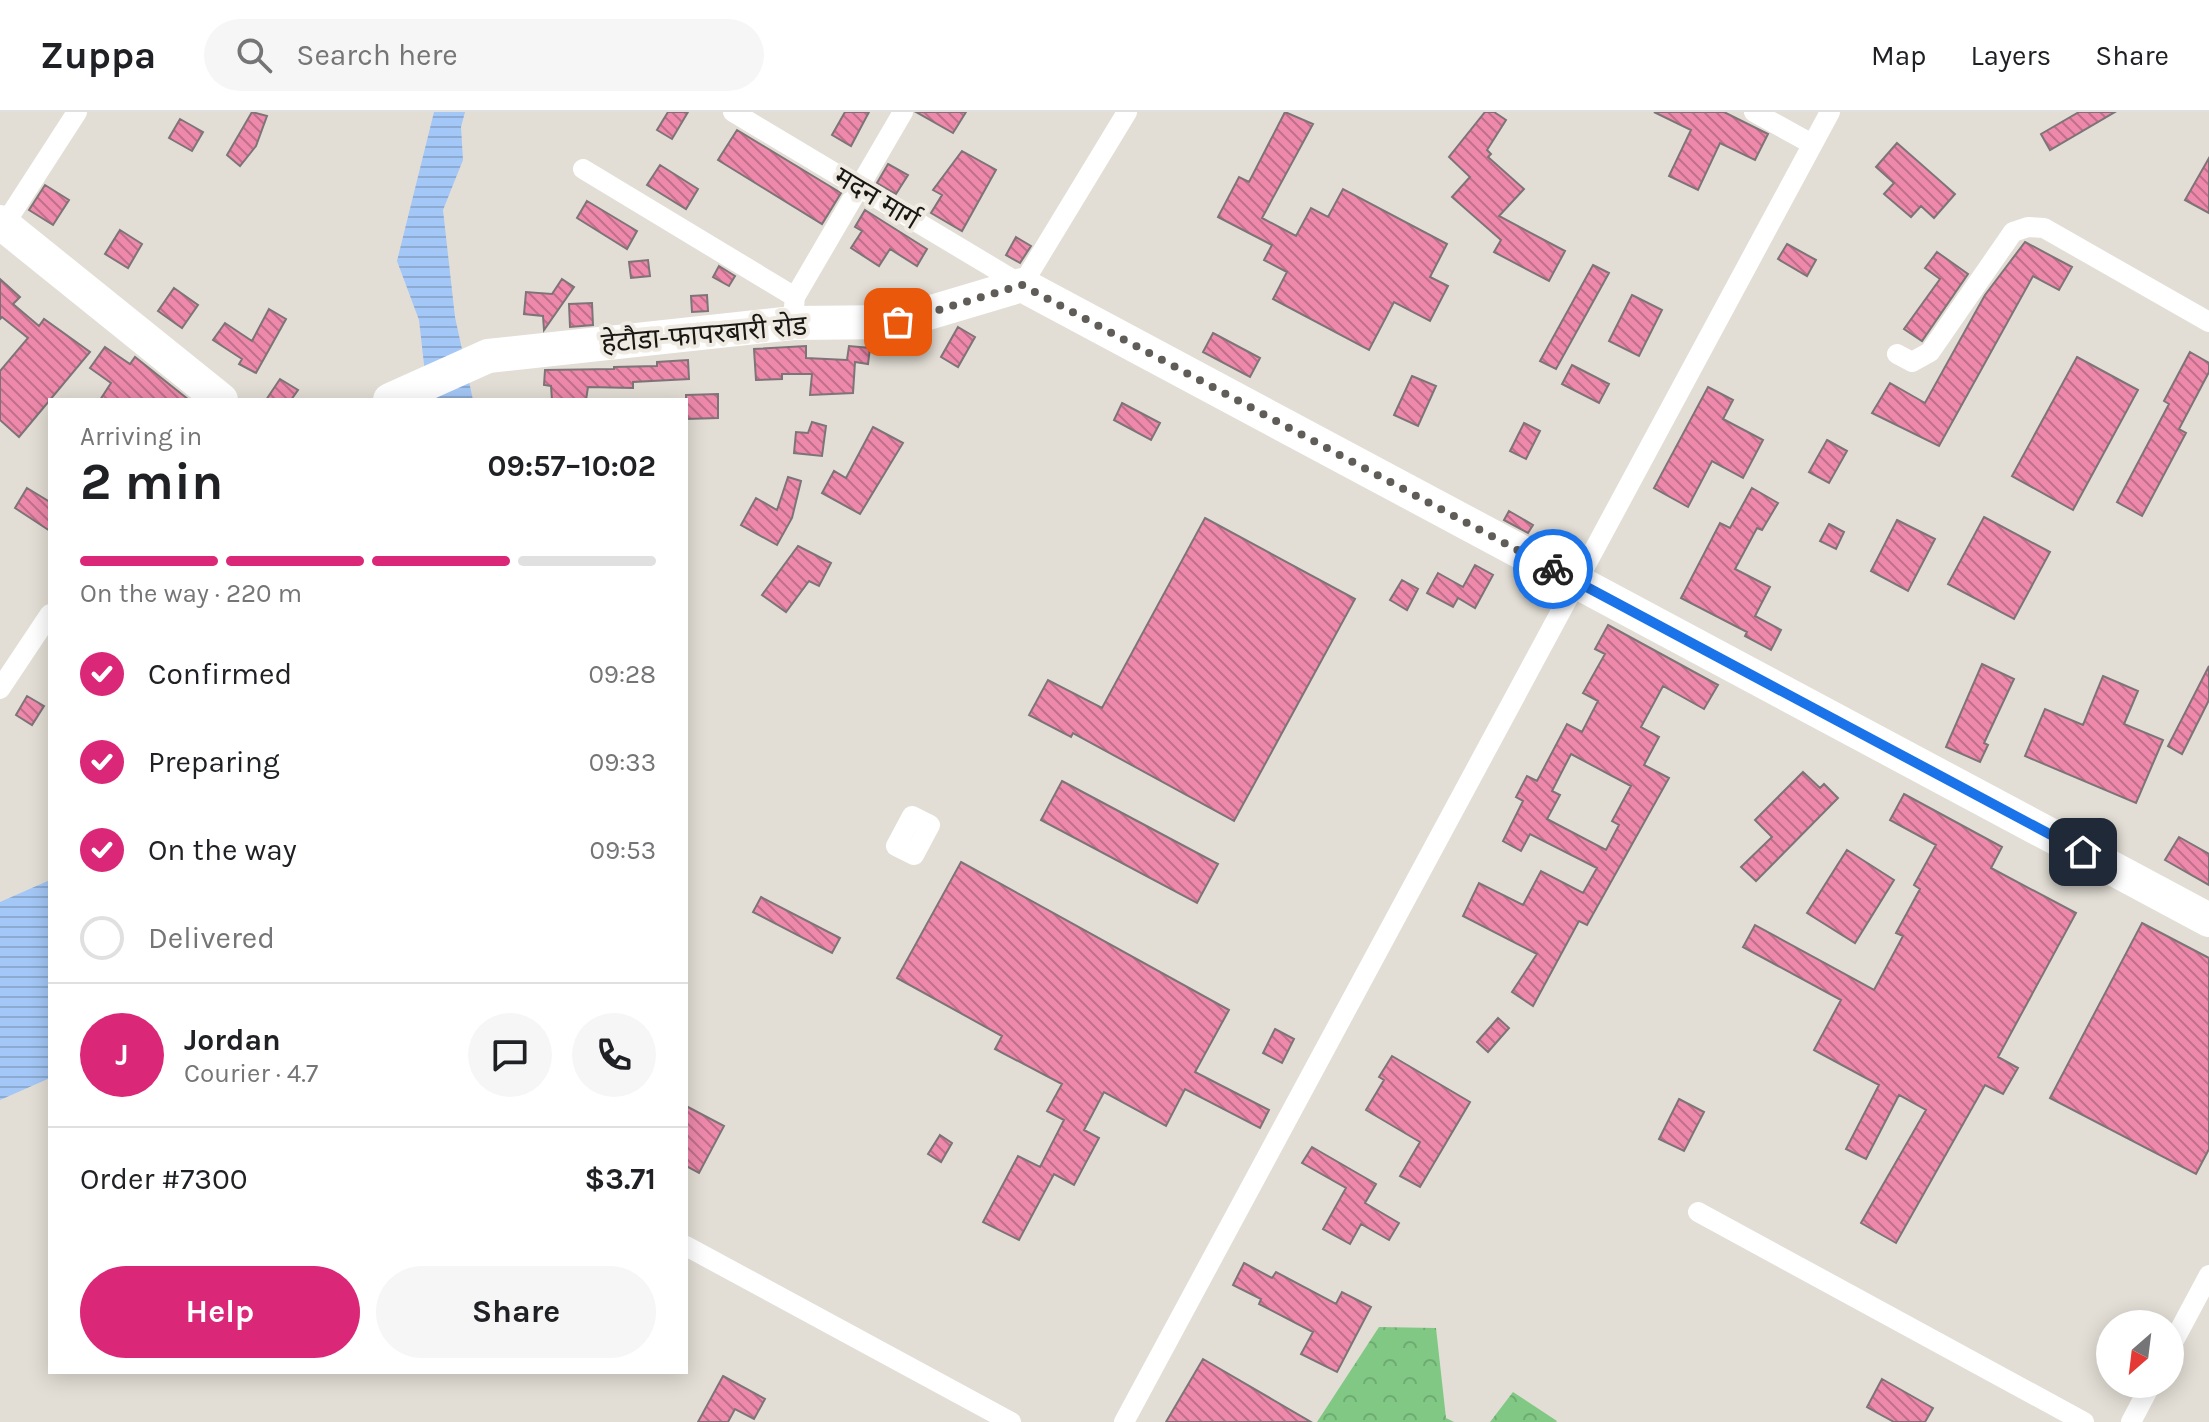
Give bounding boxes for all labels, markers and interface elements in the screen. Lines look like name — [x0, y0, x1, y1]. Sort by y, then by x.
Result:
search box — [204, 19, 764, 91]
text: Zuppa — [40, 33, 156, 78]
icon: search — [232, 33, 276, 77]
text: Search here — [296, 37, 458, 73]
text: Map — [1871, 39, 1926, 72]
text: Layers — [1970, 39, 2051, 72]
text: Share — [2095, 39, 2169, 72]
street label: मदन मार्ग — [828, 160, 927, 237]
pin — [864, 288, 932, 356]
icon: bag — [876, 300, 920, 344]
street label: हेटौडा-फापरबारी रोड — [600, 308, 809, 359]
text: Arriving in — [80, 421, 202, 452]
text: 09:57–10:02 — [488, 448, 656, 484]
text: 2 min — [80, 451, 223, 512]
courier — [1513, 529, 1593, 609]
icon: bike — [1531, 547, 1575, 591]
text: On the way · 220 m — [80, 578, 302, 609]
icon: check — [80, 652, 124, 696]
text: Confirmed — [148, 656, 292, 692]
text: 09:28 — [588, 659, 656, 690]
icon: check — [80, 740, 124, 784]
text: Preparing — [148, 744, 280, 780]
text: 09:33 — [589, 747, 656, 778]
pin — [2049, 818, 2117, 886]
icon: check — [80, 828, 124, 872]
icon: home — [2061, 830, 2105, 874]
text: On the way — [148, 832, 297, 868]
text: 09:53 — [589, 835, 656, 866]
text: Delivered — [148, 920, 275, 956]
button: chat — [468, 1013, 552, 1097]
button: phone — [572, 1013, 656, 1097]
text: Jordan — [184, 1022, 281, 1058]
text: J — [115, 1037, 129, 1073]
text: Courier · 4.7 — [184, 1058, 318, 1089]
text: Order #7300 — [80, 1161, 248, 1197]
text: $3.71 — [585, 1161, 656, 1197]
button: Help — [80, 1266, 360, 1358]
button: Share — [376, 1266, 656, 1358]
north arrow — [2096, 1310, 2184, 1398]
map controls — [2096, 1310, 2184, 1398]

